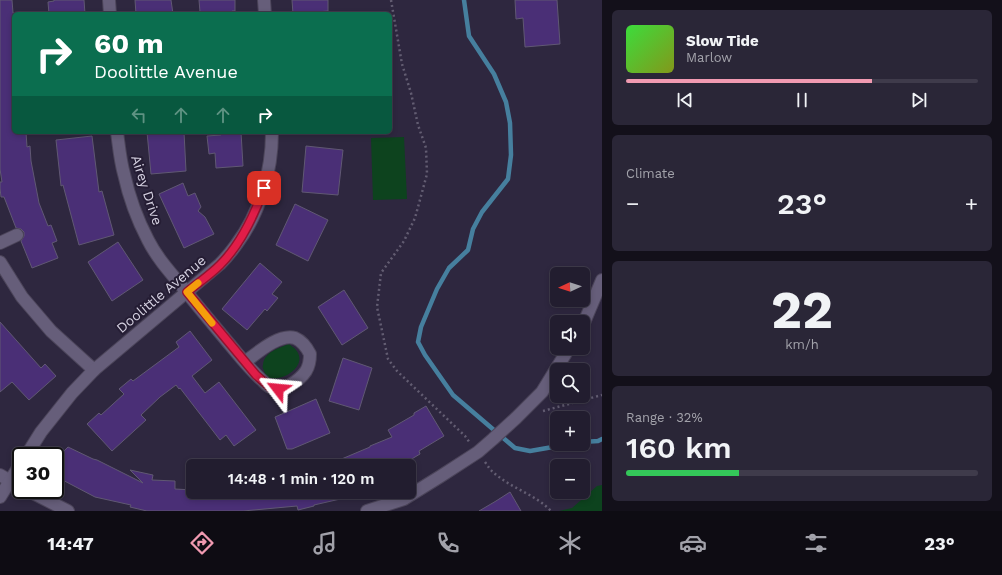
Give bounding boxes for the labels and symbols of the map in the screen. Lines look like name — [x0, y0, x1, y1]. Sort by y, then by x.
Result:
street label: Airey Drive — [128, 153, 166, 227]
pin — [247, 171, 281, 205]
street label: Doolittle Avenue — [113, 252, 209, 336]
north arrow — [550, 267, 590, 307]
position arrow — [257, 368, 299, 410]
speed limit sign: 30 — [12, 447, 64, 499]

